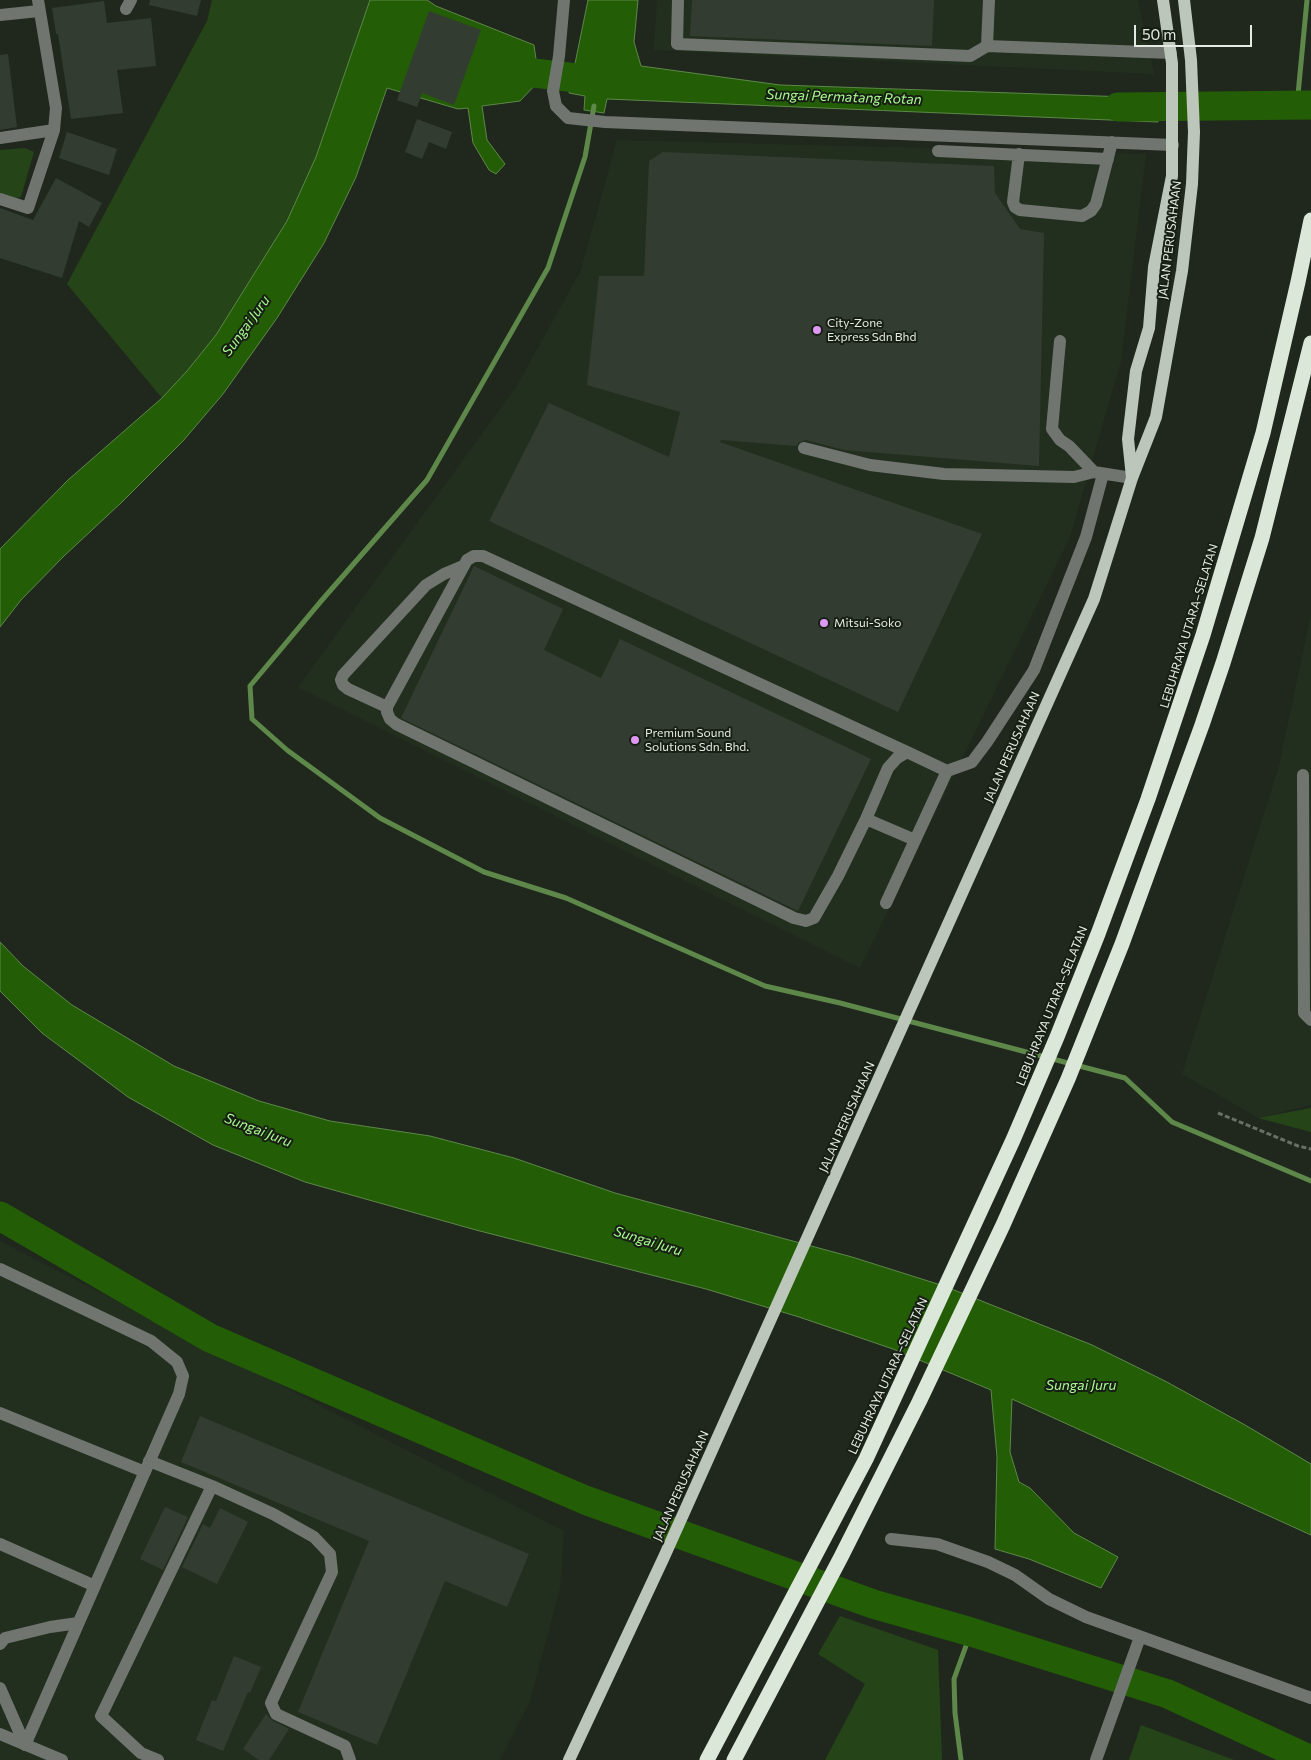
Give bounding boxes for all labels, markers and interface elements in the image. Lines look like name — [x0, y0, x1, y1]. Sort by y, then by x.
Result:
scale bar — [1136, 15, 1254, 47]
text: 50 m — [1142, 25, 1176, 43]
water label: Sungai Permatang Rotan — [766, 86, 922, 108]
street label: JALAN PERUSAHAAN — [1156, 180, 1184, 300]
water label: Sungai Juru — [219, 293, 273, 359]
place label: City-Zone Express Sdn Bhd — [827, 316, 916, 344]
marker: City-Zone Express Sdn Bhd — [811, 324, 823, 336]
street label: LEBUHRAYA UTARA–SELATAN — [1157, 542, 1221, 710]
place label: Mitsui-Soko — [834, 616, 901, 630]
marker: Mitsui-Soko — [818, 617, 830, 629]
street label: JALAN PERUSAHAAN — [981, 690, 1043, 804]
place label: Premium Sound Solutions Sdn. Bhd. — [645, 726, 749, 754]
marker: Premium Sound Solutions Sdn. Bhd. — [629, 734, 641, 746]
street label: LEBUHRAYA UTARA–SELATAN — [1013, 924, 1091, 1088]
street label: JALAN PERUSAHAAN — [816, 1060, 878, 1174]
water label: Sungai Juru — [222, 1110, 294, 1150]
water label: Sungai Juru — [612, 1223, 684, 1259]
street label: LEBUHRAYA UTARA–SELATAN — [845, 1295, 931, 1457]
water label: Sungai Juru — [1046, 1377, 1116, 1393]
street label: JALAN PERUSAHAAN — [650, 1429, 712, 1543]

